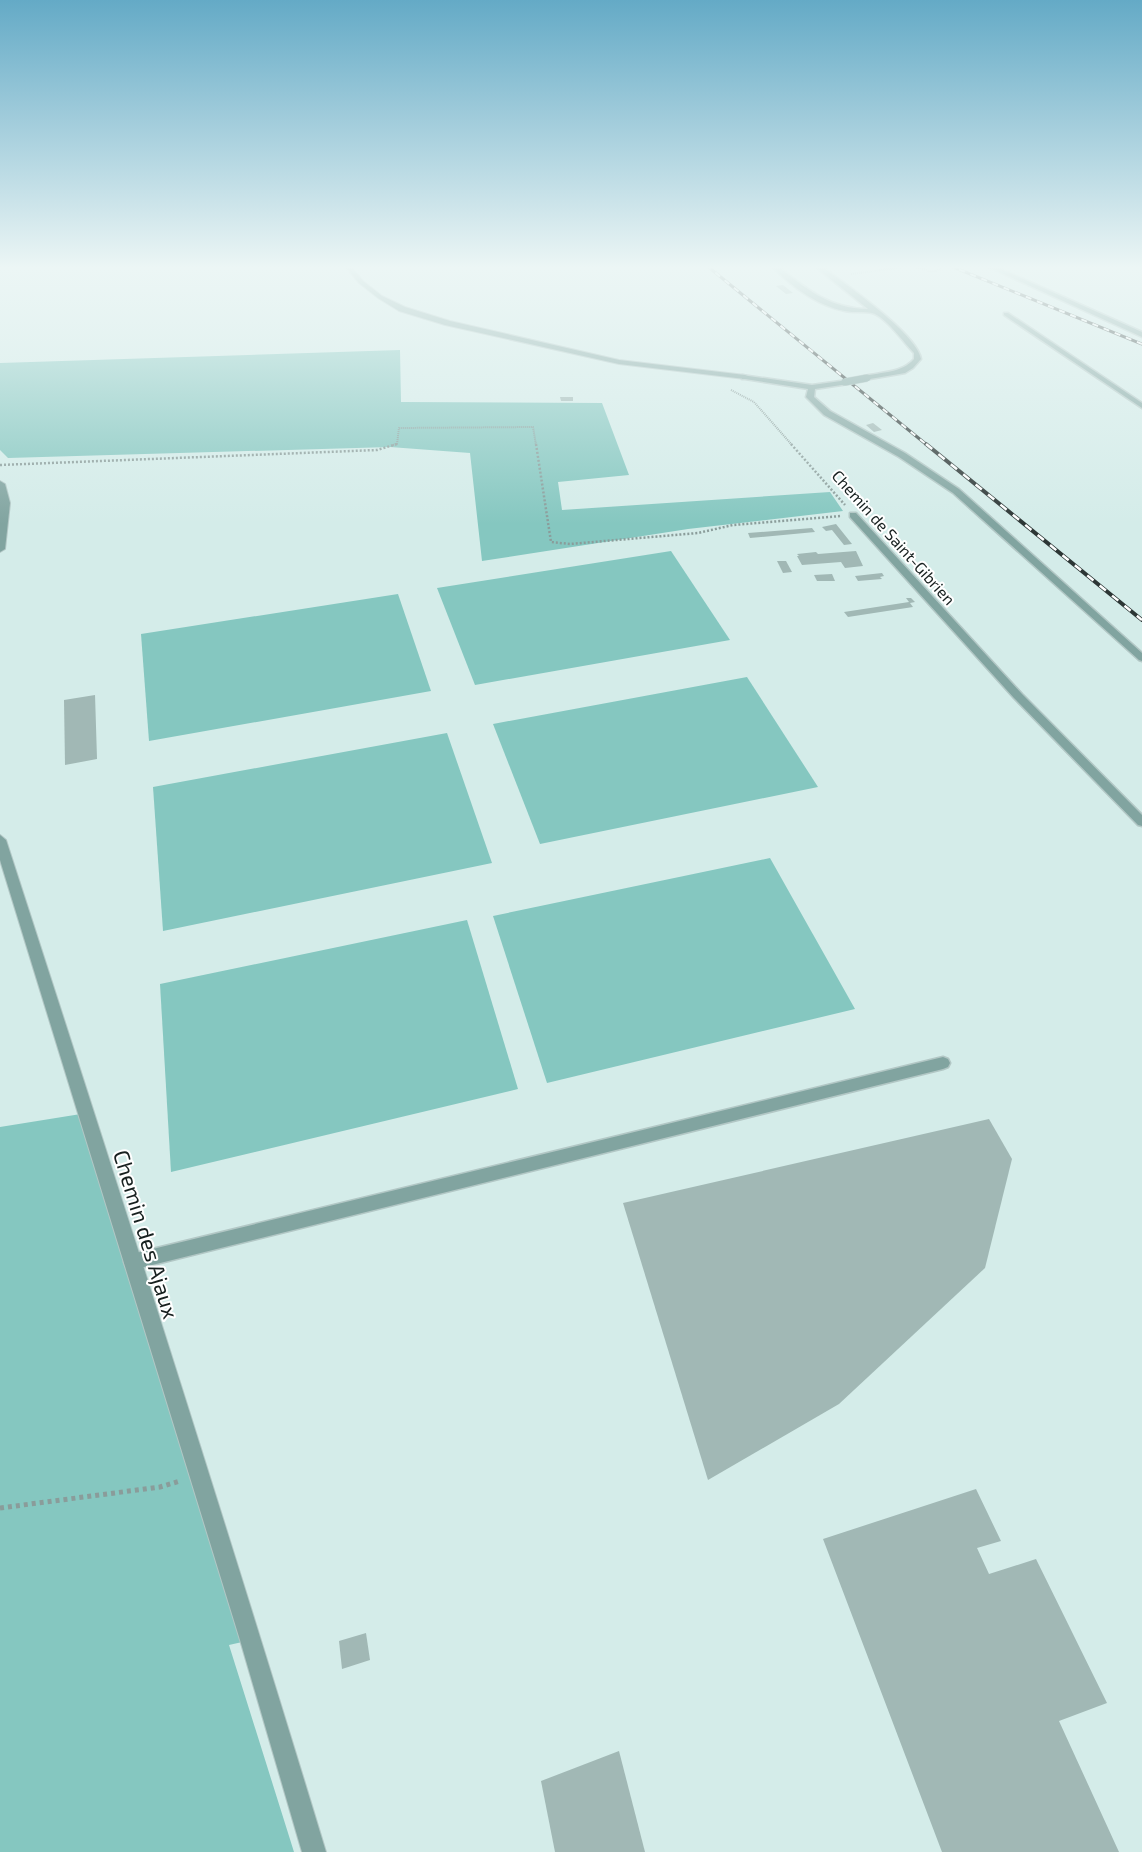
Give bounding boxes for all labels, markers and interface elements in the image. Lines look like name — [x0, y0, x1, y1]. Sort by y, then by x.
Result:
street label: Chemin de Saint-Gibrien — [828, 466, 960, 608]
street label: Chemin des Ajaux — [108, 1147, 185, 1322]

